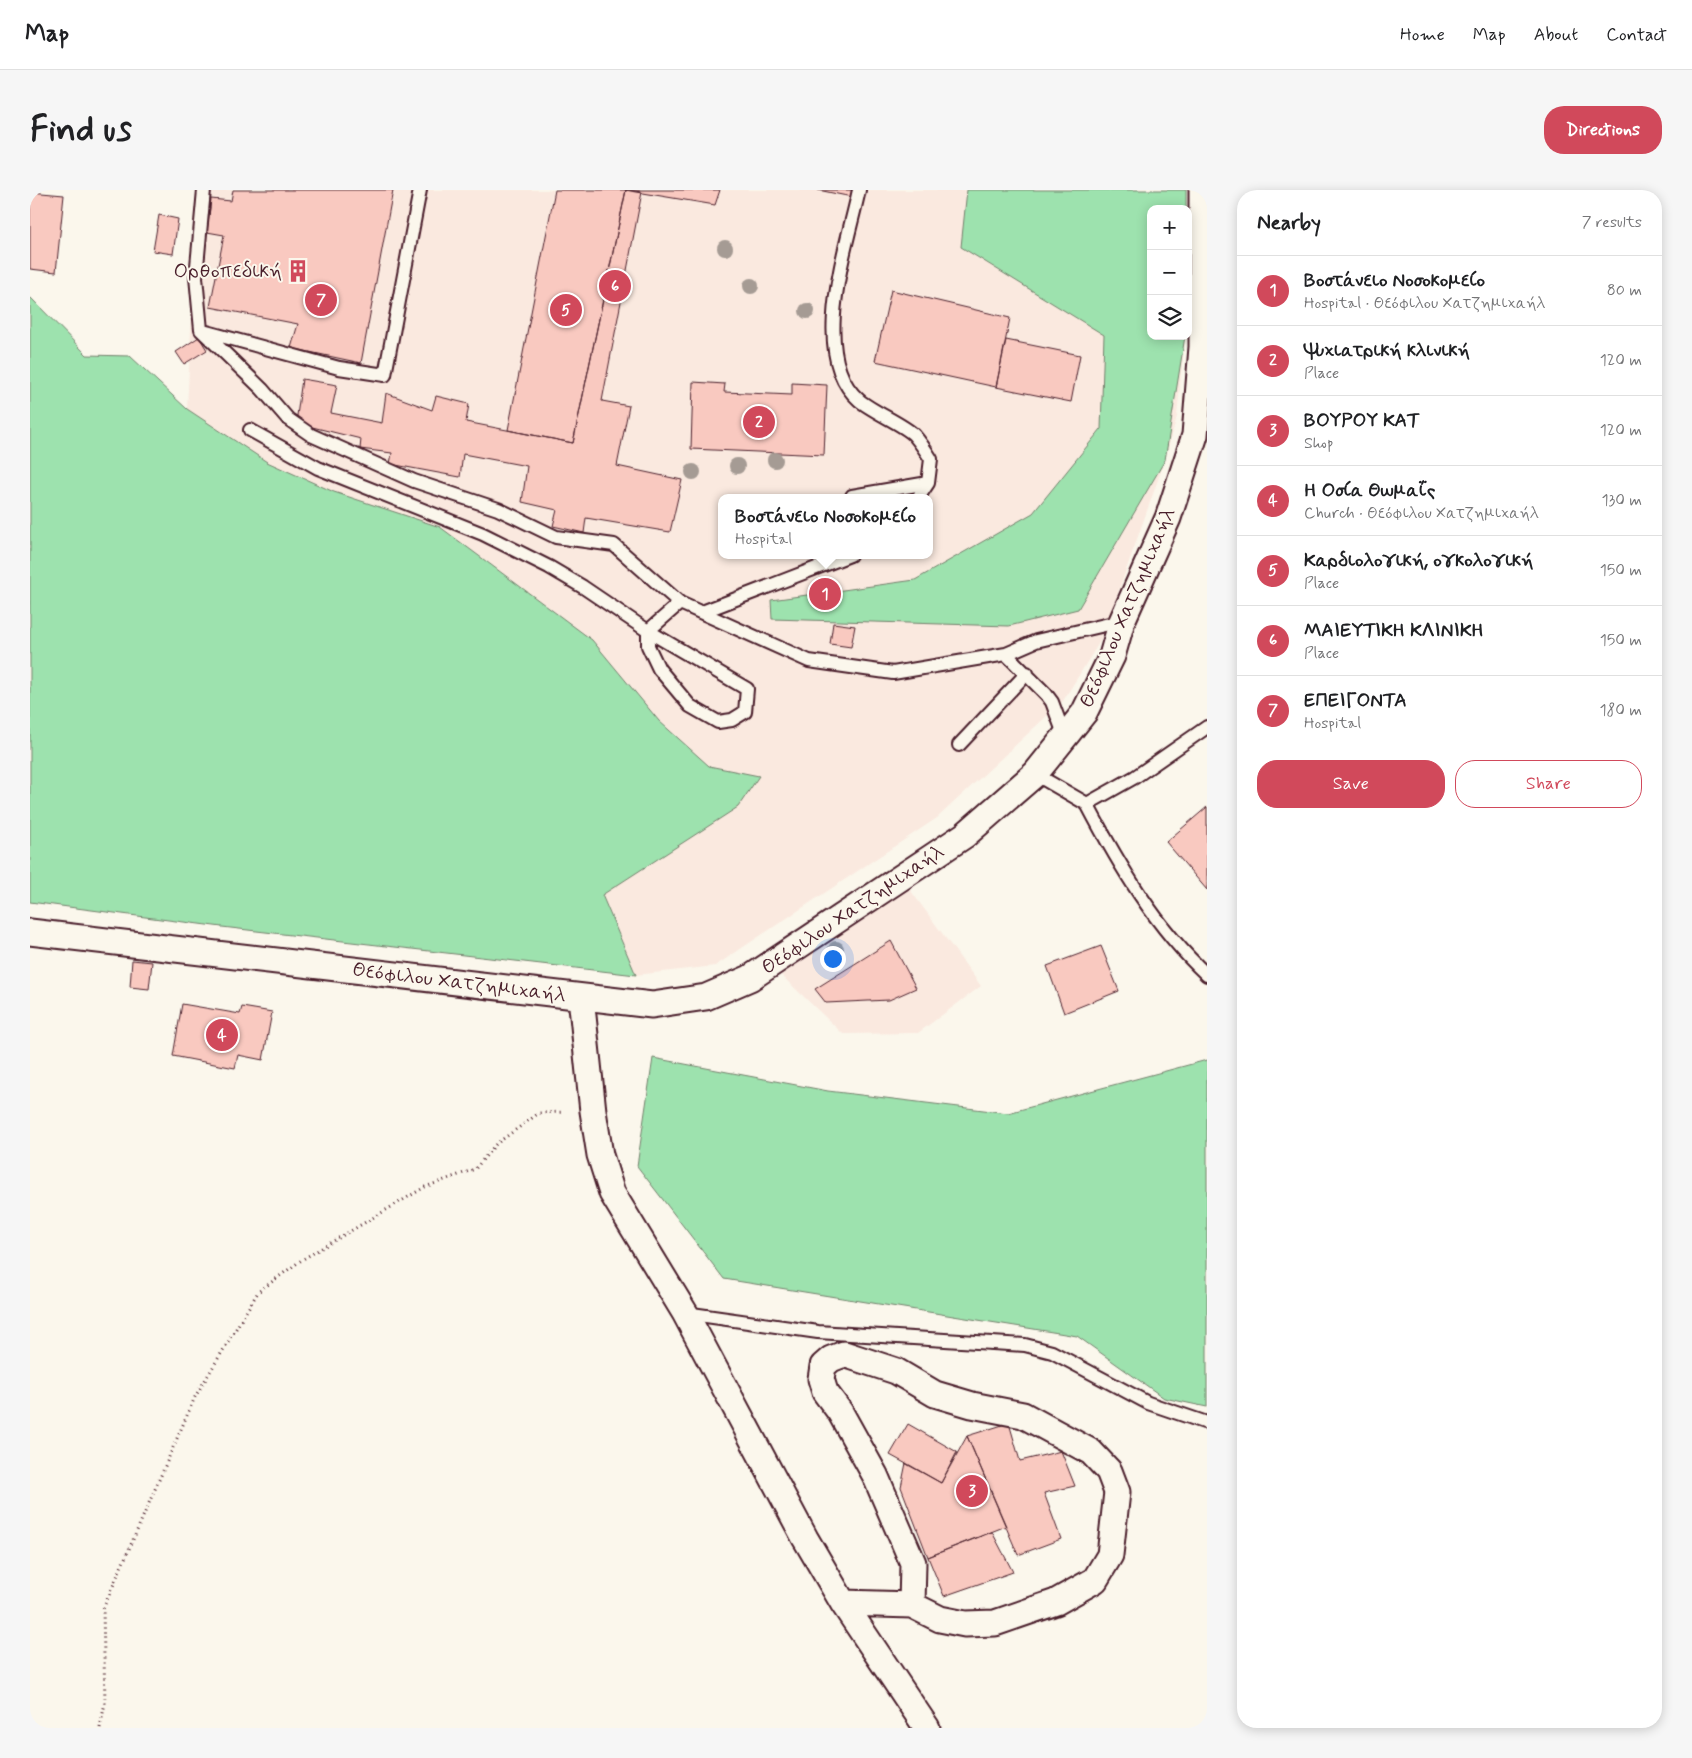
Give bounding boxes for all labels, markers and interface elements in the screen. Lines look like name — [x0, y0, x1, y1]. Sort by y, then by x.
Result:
text: Map — [25, 19, 69, 50]
text: Home — [1400, 23, 1445, 47]
text: Map — [1473, 23, 1506, 47]
text: About — [1534, 23, 1578, 47]
text: Contact — [1606, 23, 1667, 47]
button: Directions — [1544, 106, 1662, 154]
text: Find us — [30, 107, 132, 153]
map controls — [1147, 205, 1192, 340]
button: + — [1147, 205, 1192, 250]
text: Nearby — [1257, 209, 1321, 237]
text: 7 results — [1582, 212, 1642, 233]
button: − — [1147, 250, 1192, 295]
place label: Ορθοπεδική — [174, 258, 282, 285]
building icon: Ορθοπεδική — [285, 258, 311, 284]
pin: 6 — [599, 267, 631, 305]
text: Βοστάνειο Νοσοκομείο — [1304, 268, 1485, 293]
text: 1 — [1269, 280, 1277, 301]
text: 80 m — [1607, 280, 1642, 301]
pin: 7 — [305, 281, 337, 319]
pin: 5 — [550, 291, 582, 329]
text: Hospital · Θεόφιλου Χατζημιχαήλ — [1304, 293, 1545, 314]
button: layers — [1147, 295, 1192, 340]
text: Ψυχιατρική κλινική — [1304, 338, 1470, 363]
text: 2 — [1269, 350, 1277, 371]
text: 120 m — [1600, 350, 1642, 371]
text: Place — [1304, 363, 1339, 384]
pin: 2 — [743, 403, 775, 441]
text: ΒΟΥΡΟΥ ΚΑΤ — [1304, 408, 1418, 433]
text: 3 — [1269, 420, 1277, 441]
text: 120 m — [1600, 420, 1642, 441]
text: Shop — [1304, 433, 1333, 454]
text: Η Οσία Θωμαΐς — [1304, 478, 1435, 503]
text: 4 — [1268, 490, 1278, 511]
text: 130 m — [1601, 490, 1642, 511]
popup — [718, 494, 933, 559]
text: Church · Θεόφιλου Χατζημιχαήλ — [1304, 503, 1539, 524]
text: Βοστάνειο Νοσοκομείο — [735, 504, 916, 529]
street label: Θεόφιλου Χατζημιχαήλ — [1074, 504, 1182, 712]
text: Hospital — [735, 529, 792, 550]
text: Καρδιολογική, ογκολογική — [1304, 548, 1533, 573]
text: 5 — [1268, 560, 1278, 581]
text: 150 m — [1600, 560, 1642, 581]
text: Place — [1304, 573, 1339, 594]
pin: 1 — [809, 575, 841, 613]
text: ΜΑΙΕΥΤΙΚΗ ΚΛΙΝΙΚΗ — [1304, 618, 1484, 643]
text: 6 — [1269, 630, 1277, 651]
text: 150 m — [1600, 630, 1642, 651]
text: Place — [1304, 643, 1339, 664]
text: ΕΠΕΙΓΟΝΤΑ — [1304, 688, 1407, 713]
text: 7 — [1268, 700, 1278, 721]
text: 180 m — [1599, 700, 1642, 721]
text: Hospital — [1304, 713, 1361, 734]
button: Save — [1257, 760, 1445, 808]
button: Share — [1455, 760, 1642, 808]
street label: Θεόφιλου Χατζημιχαήλ — [756, 839, 950, 981]
your location — [820, 946, 846, 972]
street label: Θεόφιλου Χατζημιχαήλ — [351, 957, 567, 1009]
pin: 4 — [206, 1016, 238, 1054]
pin: 3 — [956, 1472, 988, 1510]

